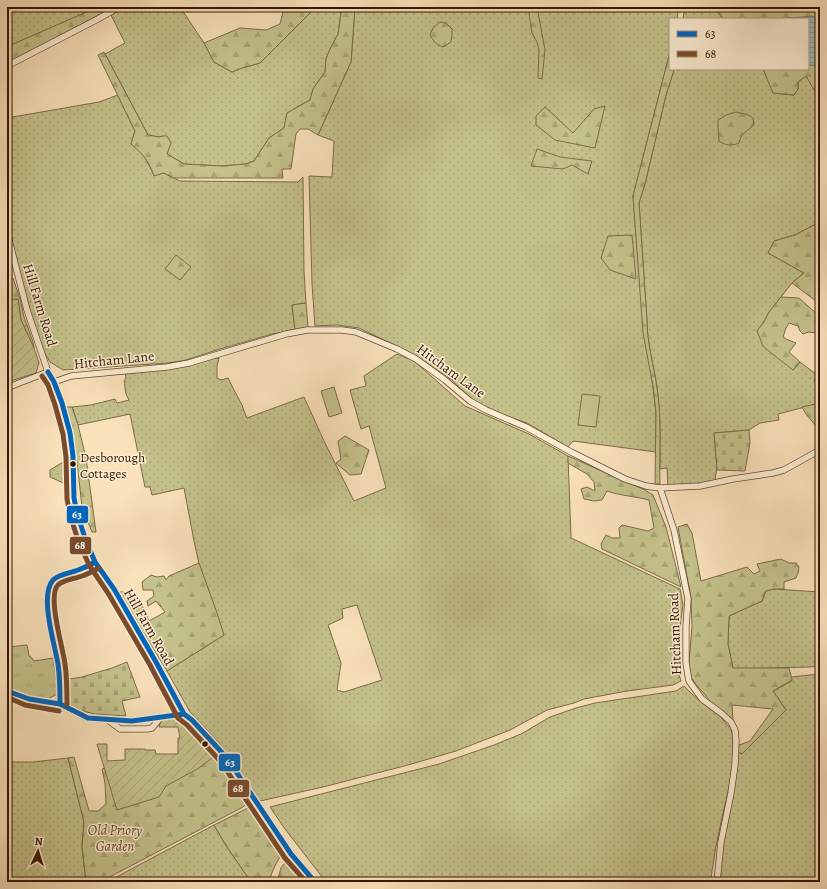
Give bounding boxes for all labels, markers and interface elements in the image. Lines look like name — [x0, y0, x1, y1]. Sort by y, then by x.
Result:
legend — [669, 18, 809, 70]
text: 63 — [705, 26, 716, 42]
text: 68 — [705, 46, 717, 62]
street label: Hill Farm Road — [18, 261, 62, 349]
street label: Hitcham Lane — [413, 340, 489, 402]
street label: Hitcham Lane — [73, 346, 155, 374]
place label: Desborough Cottages — [80, 449, 145, 482]
marker: Desborough Cottages — [68, 459, 78, 469]
line badge: 63 — [66, 505, 89, 524]
text: 63 — [72, 507, 82, 522]
line badge: 68 — [69, 536, 92, 555]
text: 68 — [75, 538, 85, 553]
street label: Hill Farm Road — [119, 585, 179, 669]
street label: Hitcham Road — [664, 592, 686, 676]
unlabelled marker — [200, 739, 210, 749]
line badge: 63 — [218, 753, 241, 772]
text: 63 — [225, 755, 235, 770]
line badge: 68 — [227, 779, 250, 798]
text: 68 — [233, 781, 243, 796]
park label: Old Priory Garden — [88, 821, 142, 856]
north arrow — [18, 831, 58, 871]
text: N — [34, 834, 43, 849]

